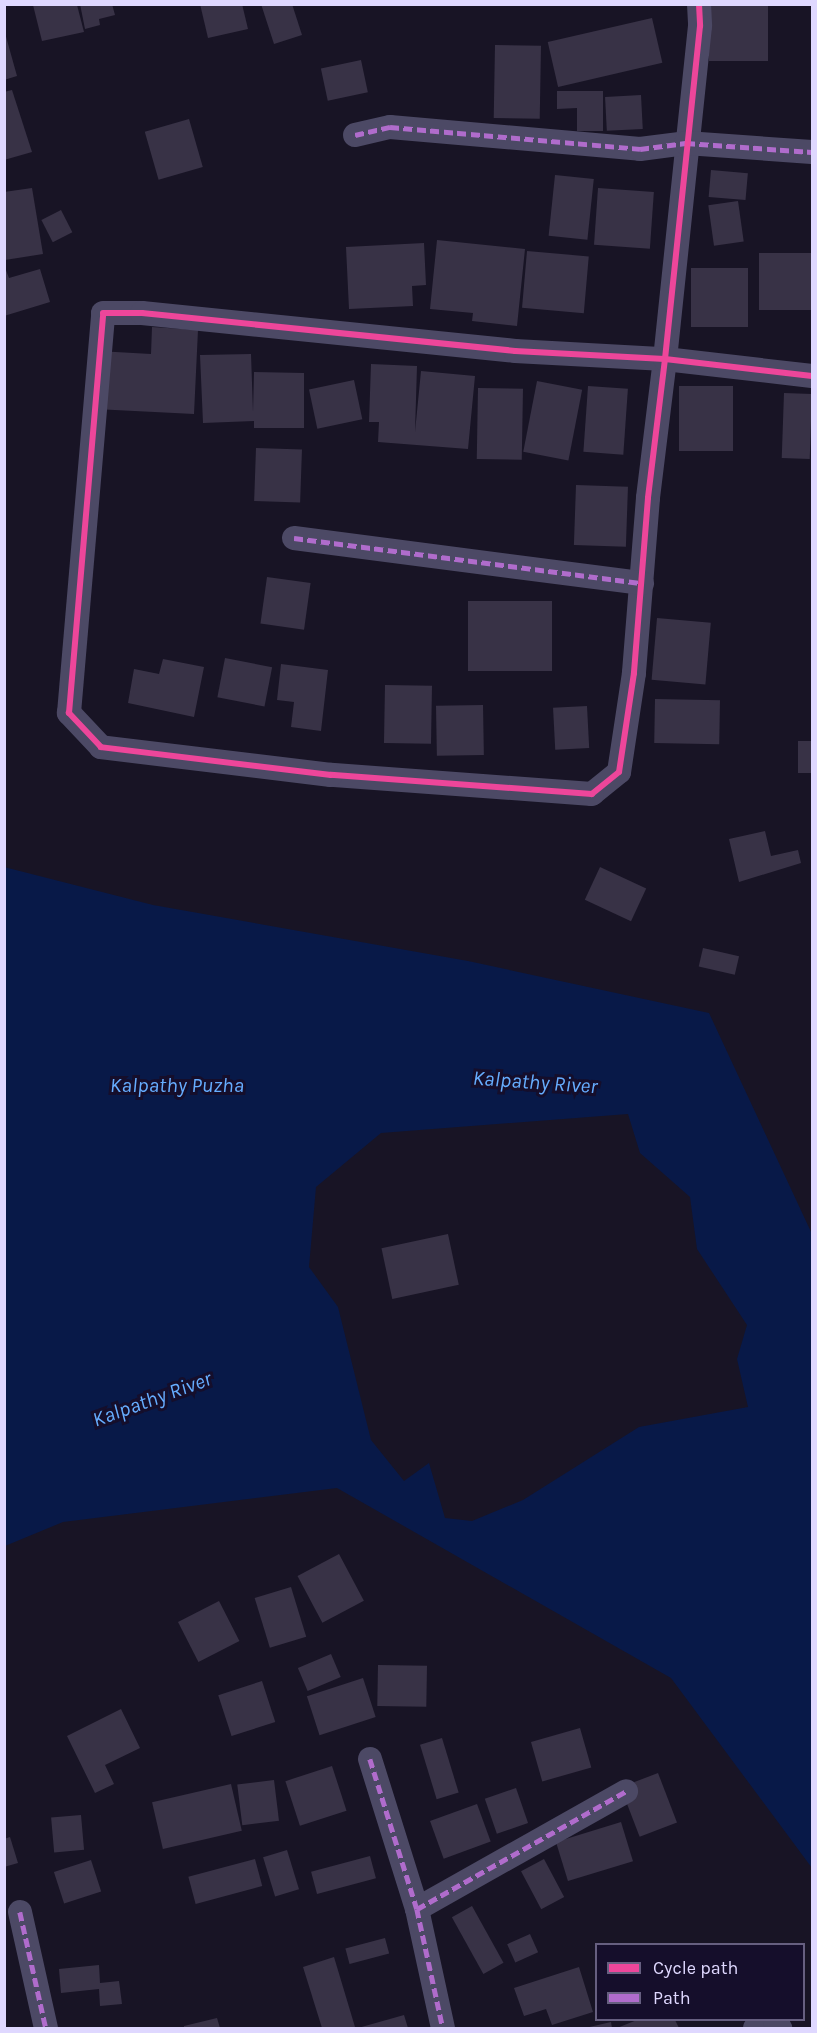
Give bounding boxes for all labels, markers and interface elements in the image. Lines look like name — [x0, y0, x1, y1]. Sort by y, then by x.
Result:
water label: Kalpathy River — [472, 1065, 598, 1099]
water label: Kalpathy Puzha — [110, 1072, 244, 1098]
water label: Kalpathy River — [89, 1366, 215, 1432]
legend — [595, 1943, 805, 2021]
text: Cycle path — [653, 1957, 738, 1979]
text: Path — [653, 1987, 691, 2009]

